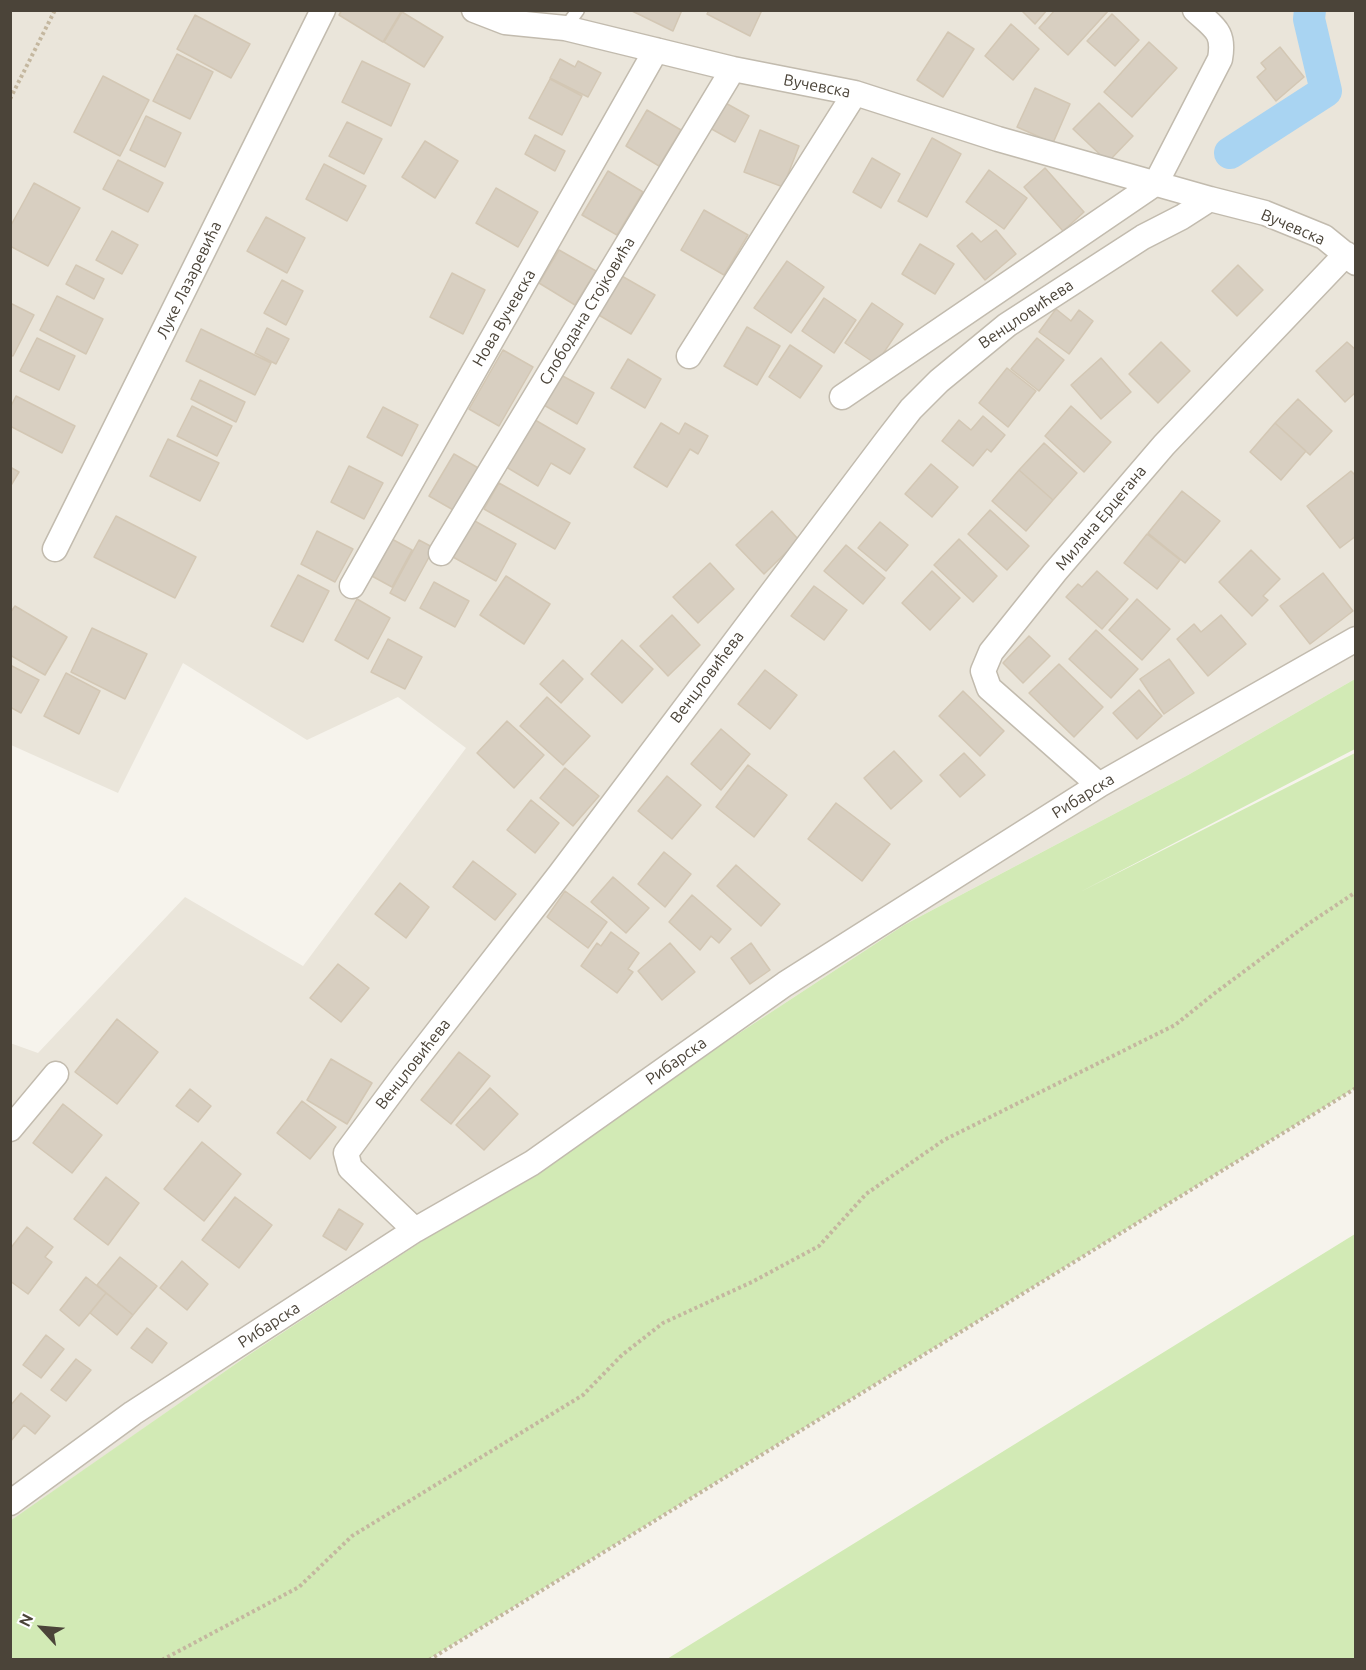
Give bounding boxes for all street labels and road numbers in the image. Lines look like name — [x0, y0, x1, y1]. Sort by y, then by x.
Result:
street label: Вучевска — [782, 70, 852, 102]
street label: Вучевска — [1258, 205, 1328, 249]
street label: Луке Лазаревића — [152, 218, 226, 342]
street label: Слободана Стојковића — [535, 234, 639, 388]
street label: Нова Вучевска — [468, 266, 540, 370]
street label: Венцловићева — [975, 275, 1077, 353]
street label: Милана Ерцегана — [1052, 462, 1150, 574]
street label: Венцловићева — [666, 627, 748, 727]
street label: Рибарска — [1048, 769, 1118, 823]
street label: Венцловићева — [372, 1015, 454, 1113]
street label: Рибарска — [642, 1033, 710, 1089]
street label: Рибарска — [234, 1298, 304, 1352]

